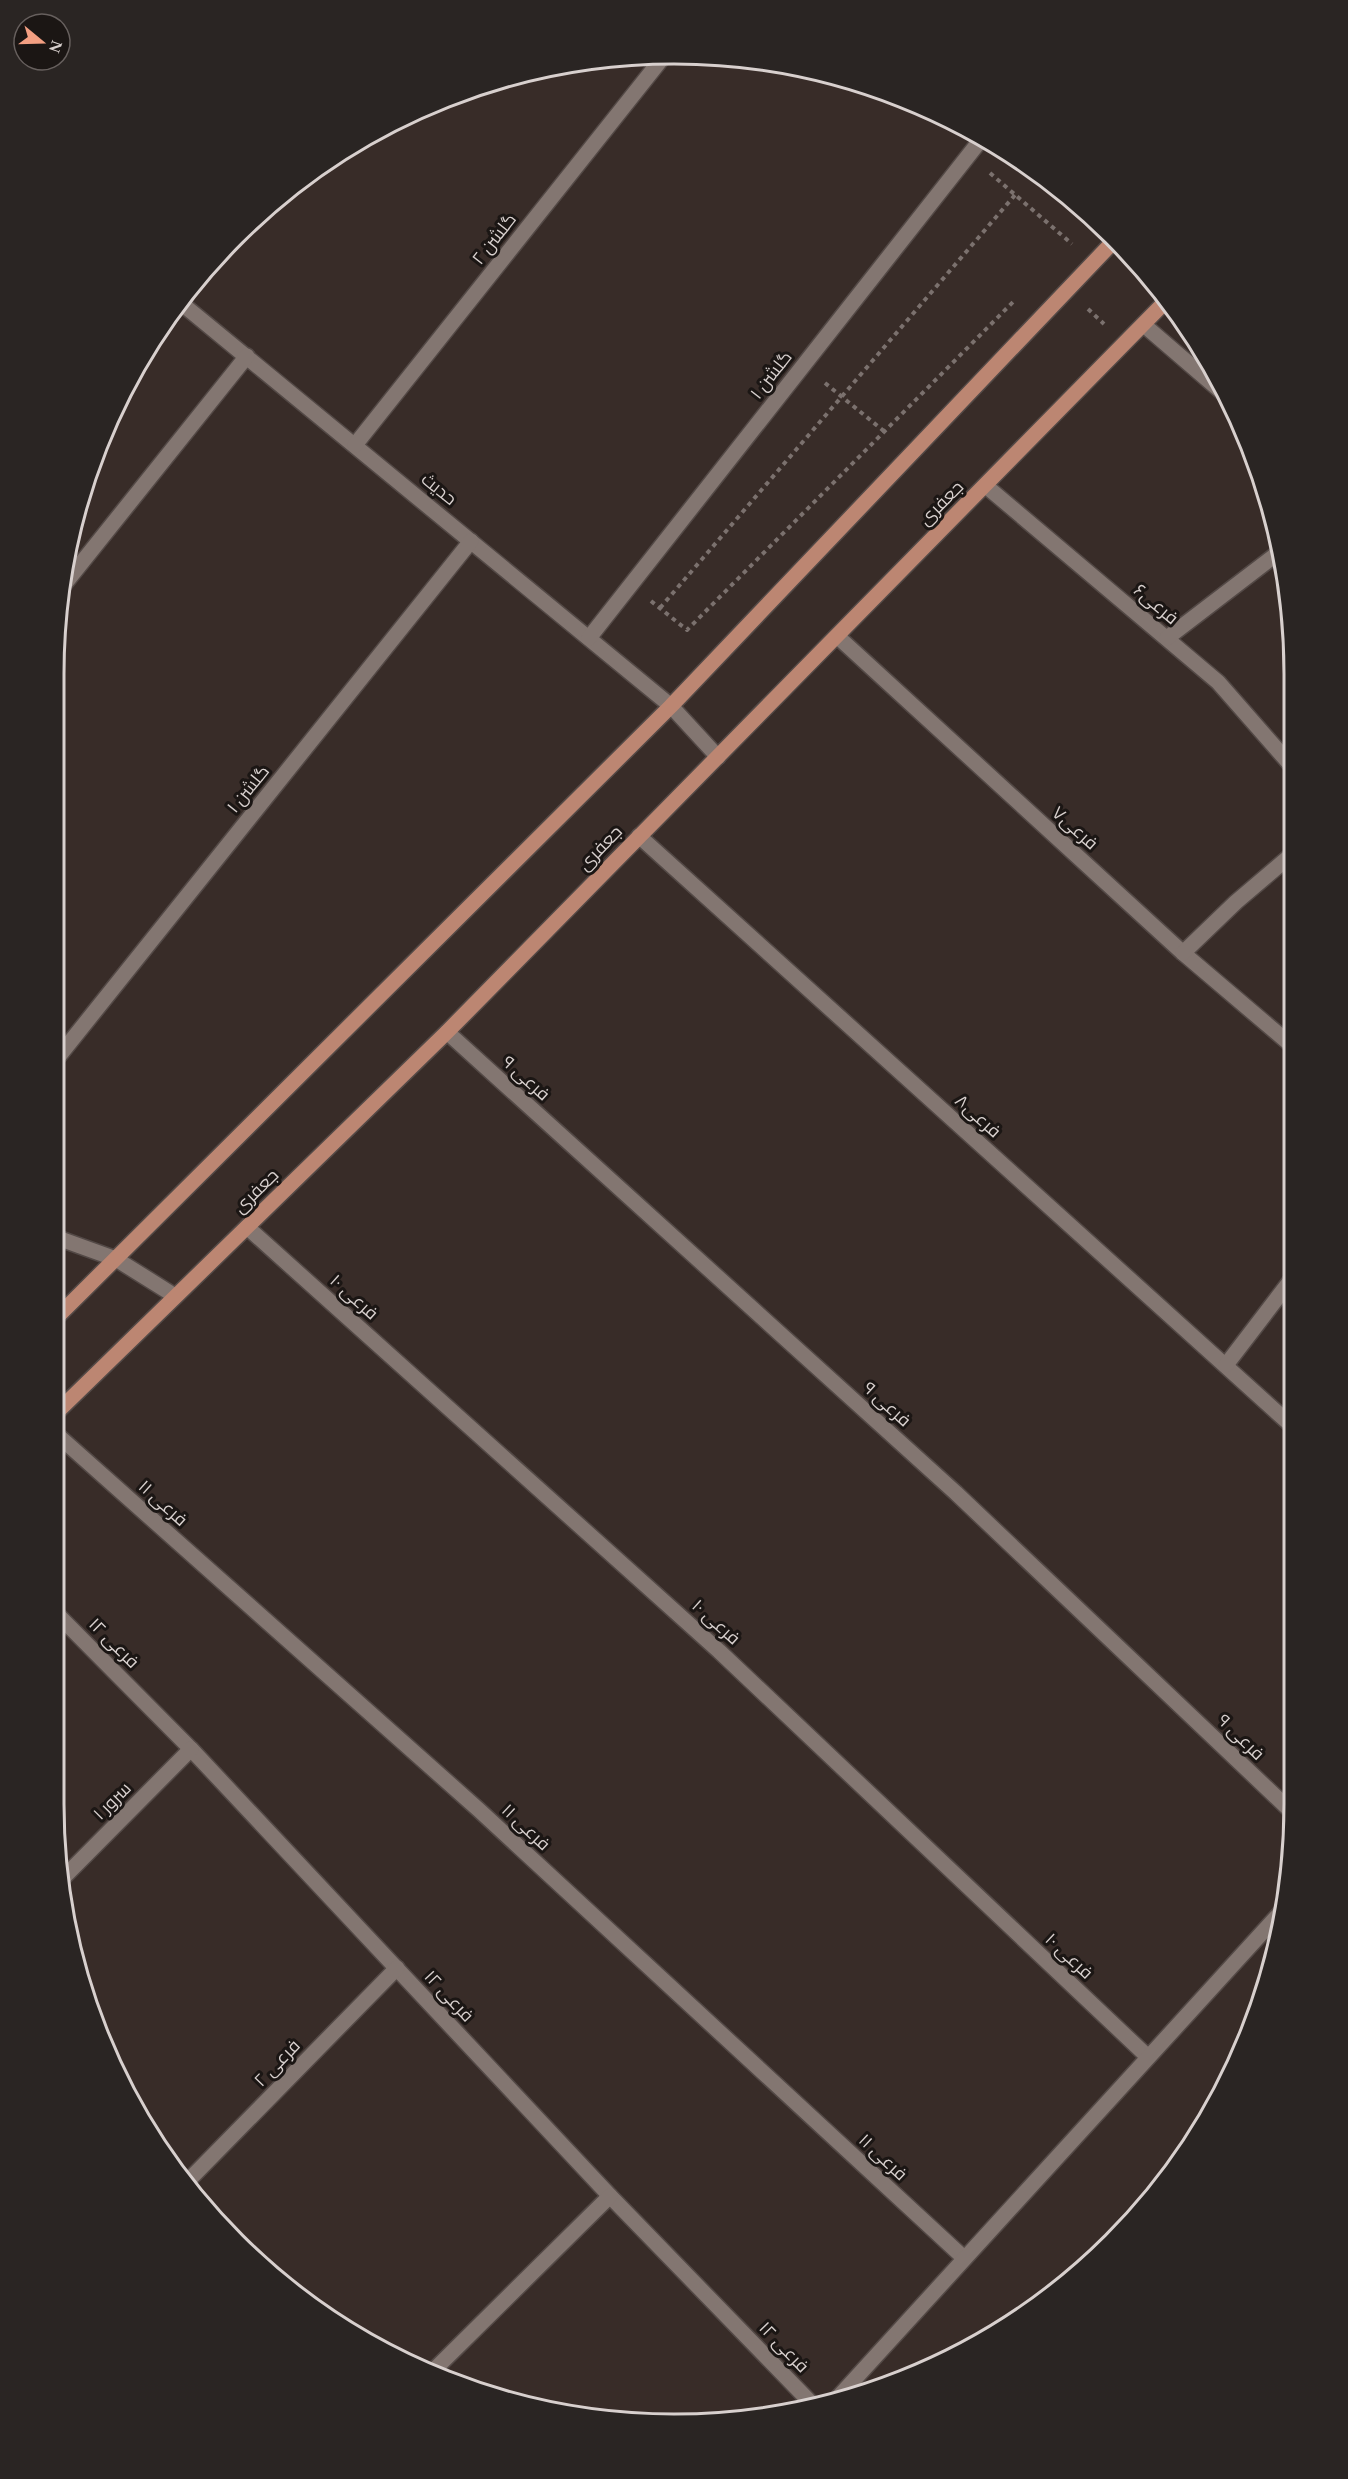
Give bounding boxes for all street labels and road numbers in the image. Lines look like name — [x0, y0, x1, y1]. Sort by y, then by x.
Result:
street label: گلشن ۲ — [468, 209, 521, 269]
street label: گلشن ۱ — [746, 347, 797, 404]
street label: حدیث — [417, 469, 461, 509]
street label: جعفری — [915, 477, 968, 530]
street label: فرعی۶ — [1129, 580, 1182, 629]
street label: گلشن ۱ — [223, 761, 274, 817]
street label: فرعی۷ — [1048, 802, 1102, 854]
street label: جعفری — [574, 821, 627, 875]
street label: فرعی ۹ — [498, 1052, 554, 1105]
street label: فرعی۸ — [951, 1090, 1005, 1142]
street label: جعفری — [229, 1165, 283, 1218]
street label: فرعی ۱۰ — [325, 1270, 382, 1324]
street label: فرعی ۹ — [859, 1378, 915, 1431]
street label: فرعی ۱۱ — [134, 1476, 191, 1531]
street label: فرعی ۱۰ — [687, 1595, 744, 1649]
street label: فرعی ۱۲ — [84, 1614, 143, 1673]
street label: فرعی ۹ — [1213, 1710, 1268, 1765]
street label: سرور ۱ — [89, 1778, 136, 1825]
street label: فرعی ۱۱ — [497, 1800, 554, 1855]
street label: فرعی ۱۰ — [1040, 1929, 1097, 1984]
street label: فرعی ۱۲ — [420, 1966, 478, 2026]
street label: فرعی ۲ — [250, 2036, 305, 2091]
street label: فرعی ۱۱ — [854, 2130, 911, 2185]
street label: فرعی ۱۲ — [754, 2318, 813, 2377]

